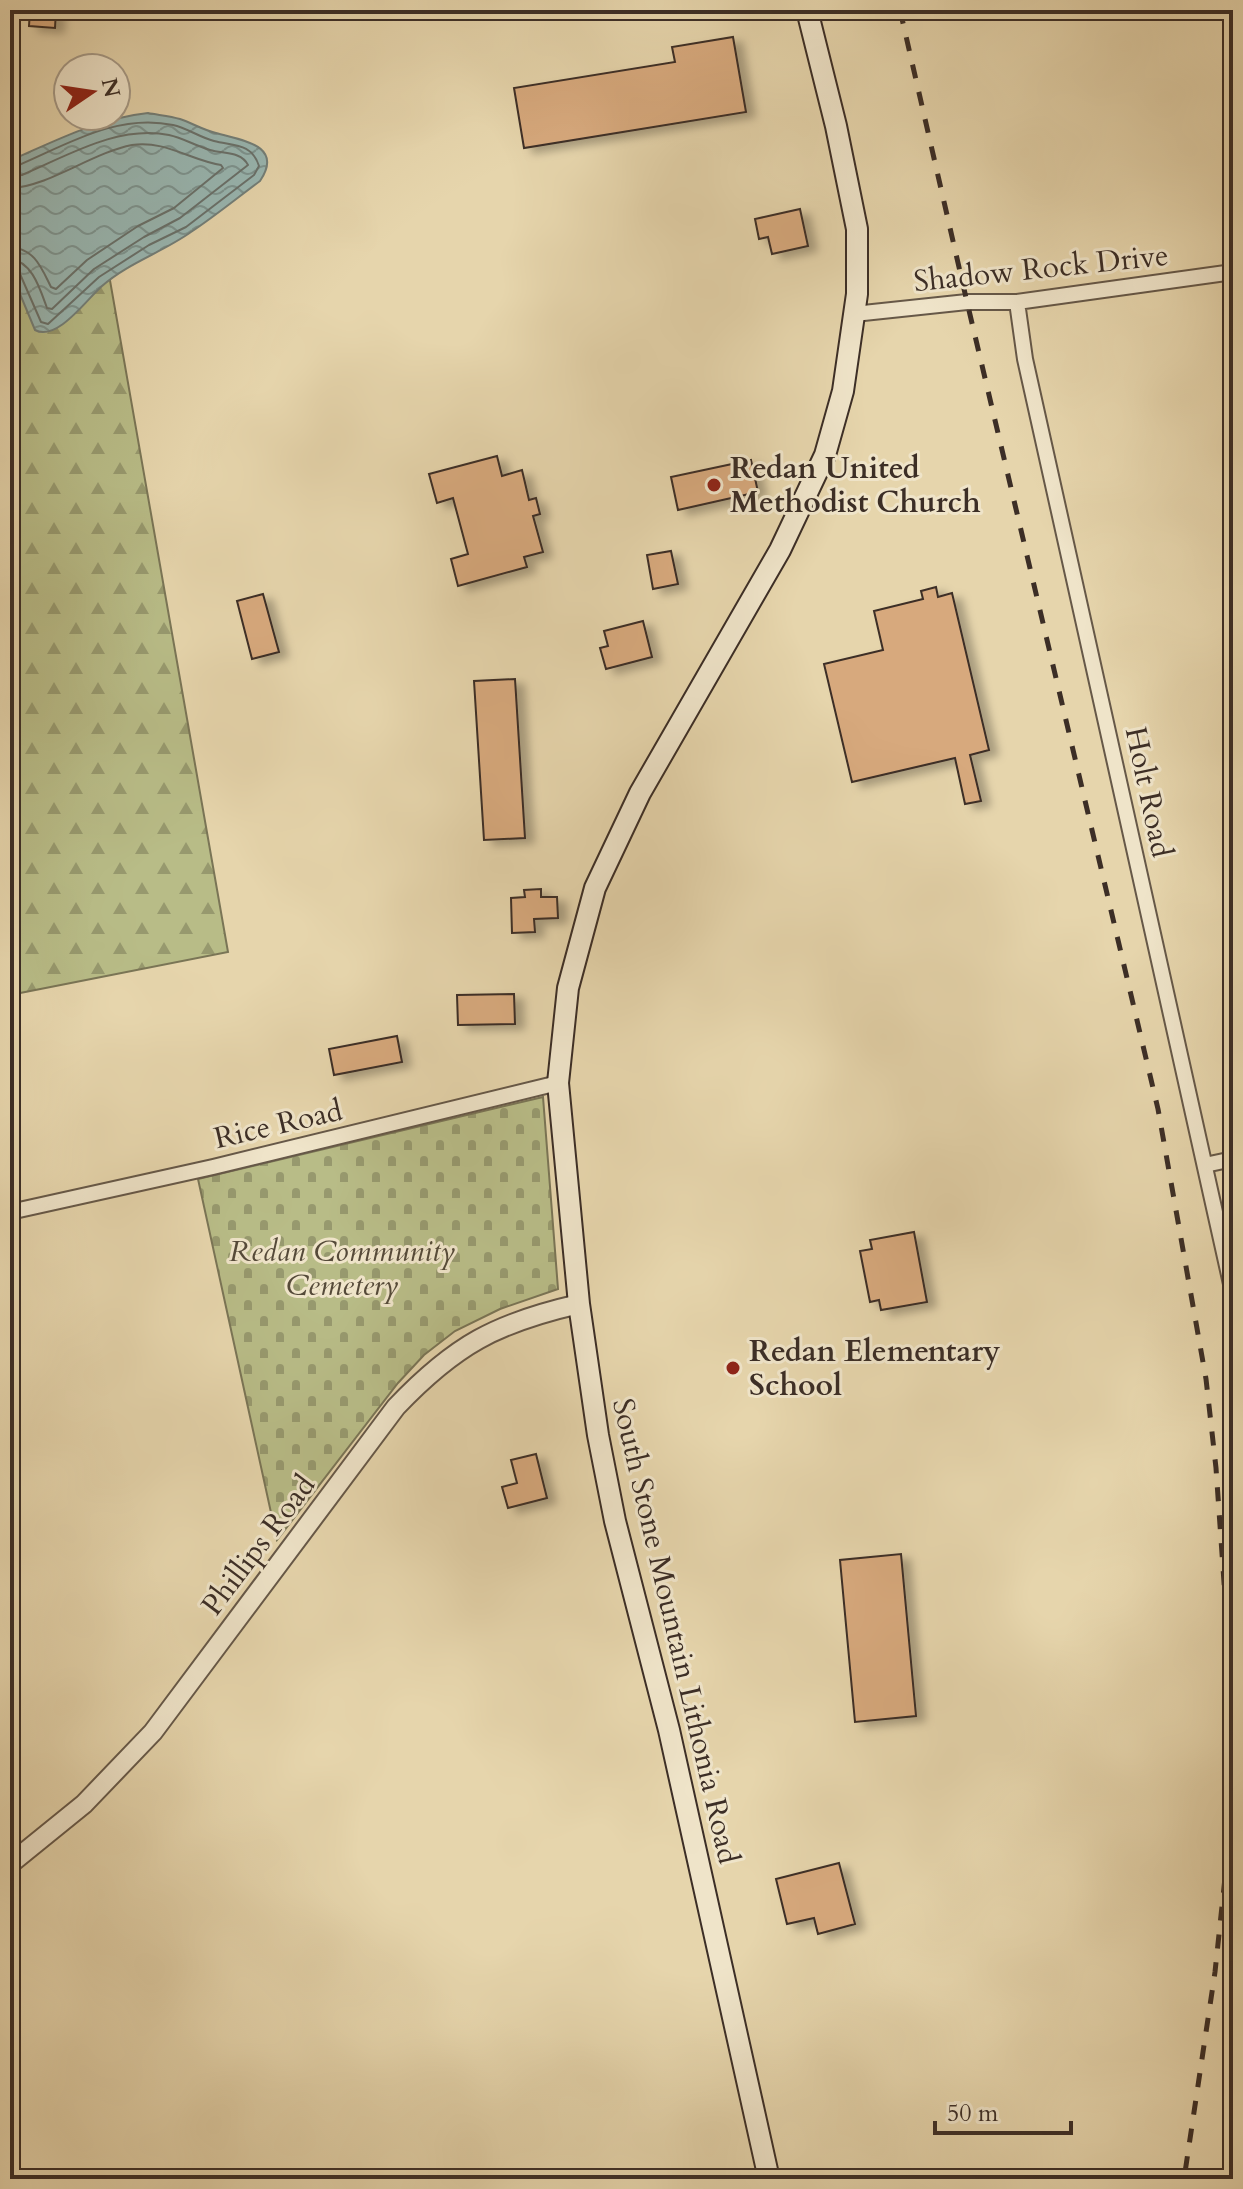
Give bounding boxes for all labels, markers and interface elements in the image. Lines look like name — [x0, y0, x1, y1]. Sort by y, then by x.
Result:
north arrow — [52, 52, 132, 132]
text: N — [94, 75, 127, 100]
street label: Shadow Rock Drive — [912, 235, 1171, 302]
place label: Redan United Methodist Church — [730, 448, 981, 523]
marker: Redan United Methodist Church — [705, 476, 723, 494]
street label: Holt Road — [1115, 723, 1182, 861]
street label: Rice Road — [210, 1090, 346, 1159]
park label: Redan Community Cemetery — [229, 1231, 456, 1306]
place label: Redan Elementary School — [749, 1331, 1000, 1406]
marker: Redan Elementary School — [724, 1359, 742, 1377]
street label: South Stone Mountain Lithonia Road — [602, 1394, 749, 1868]
street label: Phillips Road — [192, 1467, 325, 1624]
scale bar — [935, 2085, 1071, 2135]
text: 50 m — [947, 2097, 999, 2130]

